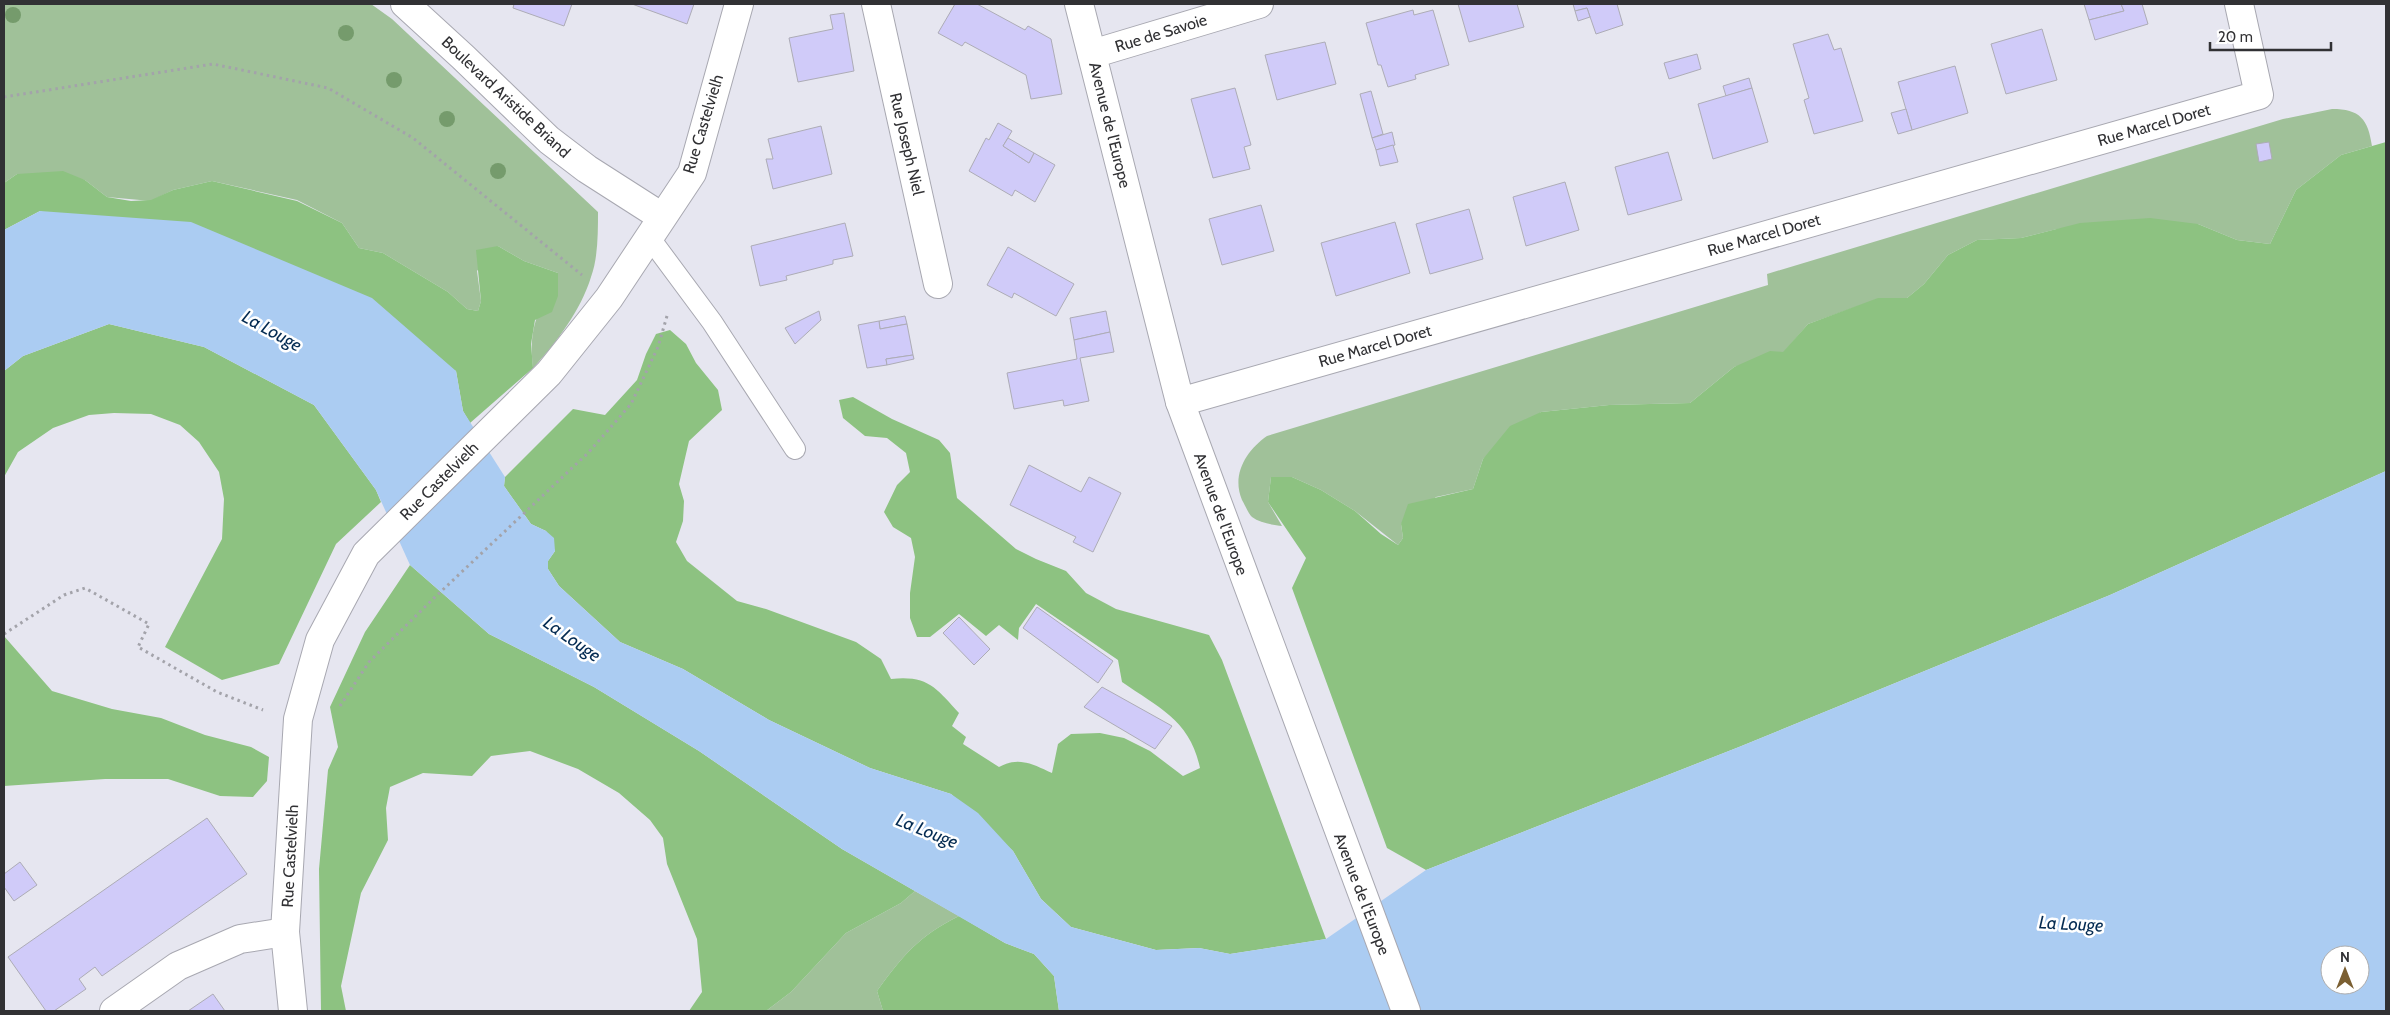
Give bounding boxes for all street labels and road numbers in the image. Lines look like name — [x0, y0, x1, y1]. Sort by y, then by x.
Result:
street label: Rue de Savoie — [1113, 10, 1209, 56]
street label: Boulevard Aristide Briand — [438, 32, 574, 162]
street label: Avenue de l'Europe — [1085, 60, 1135, 190]
street label: Rue Castelvielh — [679, 72, 727, 176]
street label: Rue Joseph Niel — [886, 91, 928, 197]
street label: Rue Marcel Doret — [2095, 100, 2213, 150]
street label: Rue Marcel Doret — [1705, 210, 1823, 260]
street label: Rue Marcel Doret — [1316, 321, 1434, 371]
street label: Rue Castelvielh — [396, 438, 482, 524]
street label: Avenue de l'Europe — [1190, 450, 1252, 578]
street label: Rue Castelvielh — [278, 804, 302, 908]
street label: Avenue de l'Europe — [1330, 830, 1394, 958]

